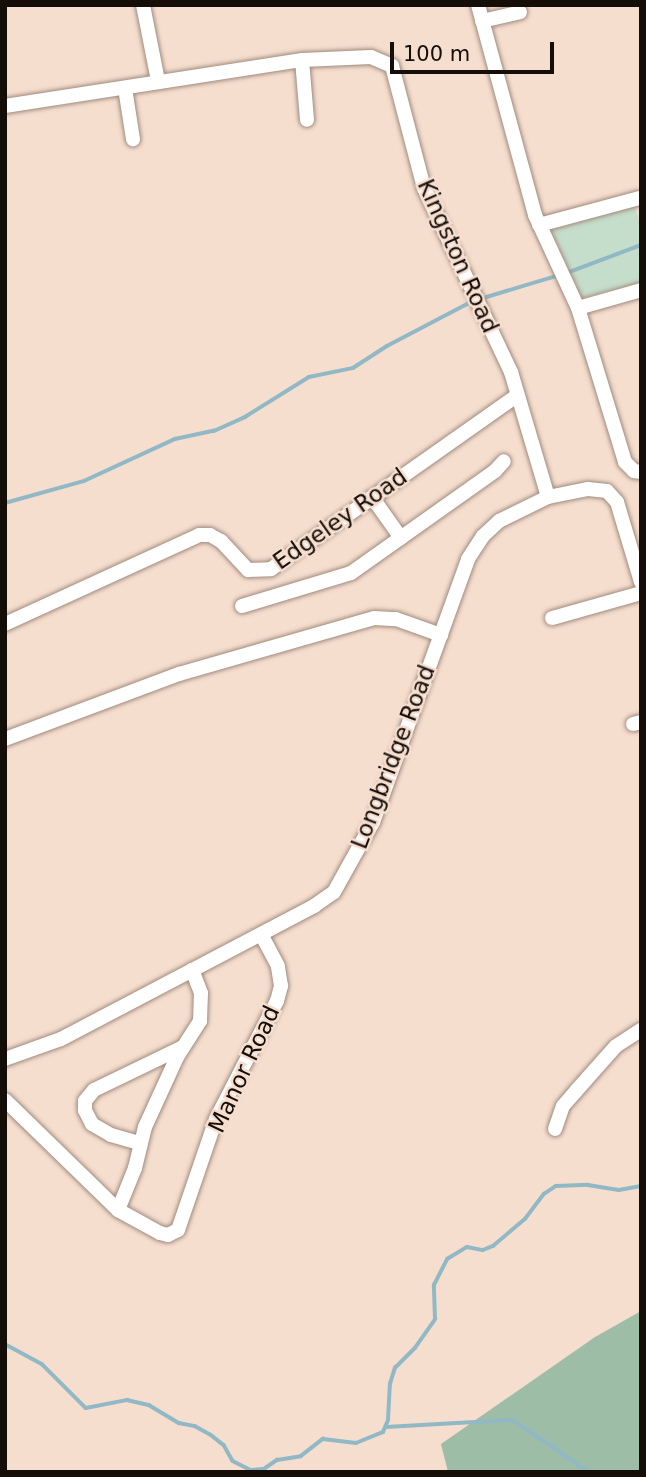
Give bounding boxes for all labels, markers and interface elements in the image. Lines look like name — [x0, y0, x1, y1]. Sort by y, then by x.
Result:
scale bar — [394, 28, 558, 72]
text: 100 m — [403, 42, 470, 66]
street label: Kingston Road — [412, 175, 504, 337]
street label: Edgeley Road — [268, 463, 412, 575]
street label: Longbridge Road — [345, 661, 441, 853]
street label: Manor Road — [203, 1001, 285, 1137]

